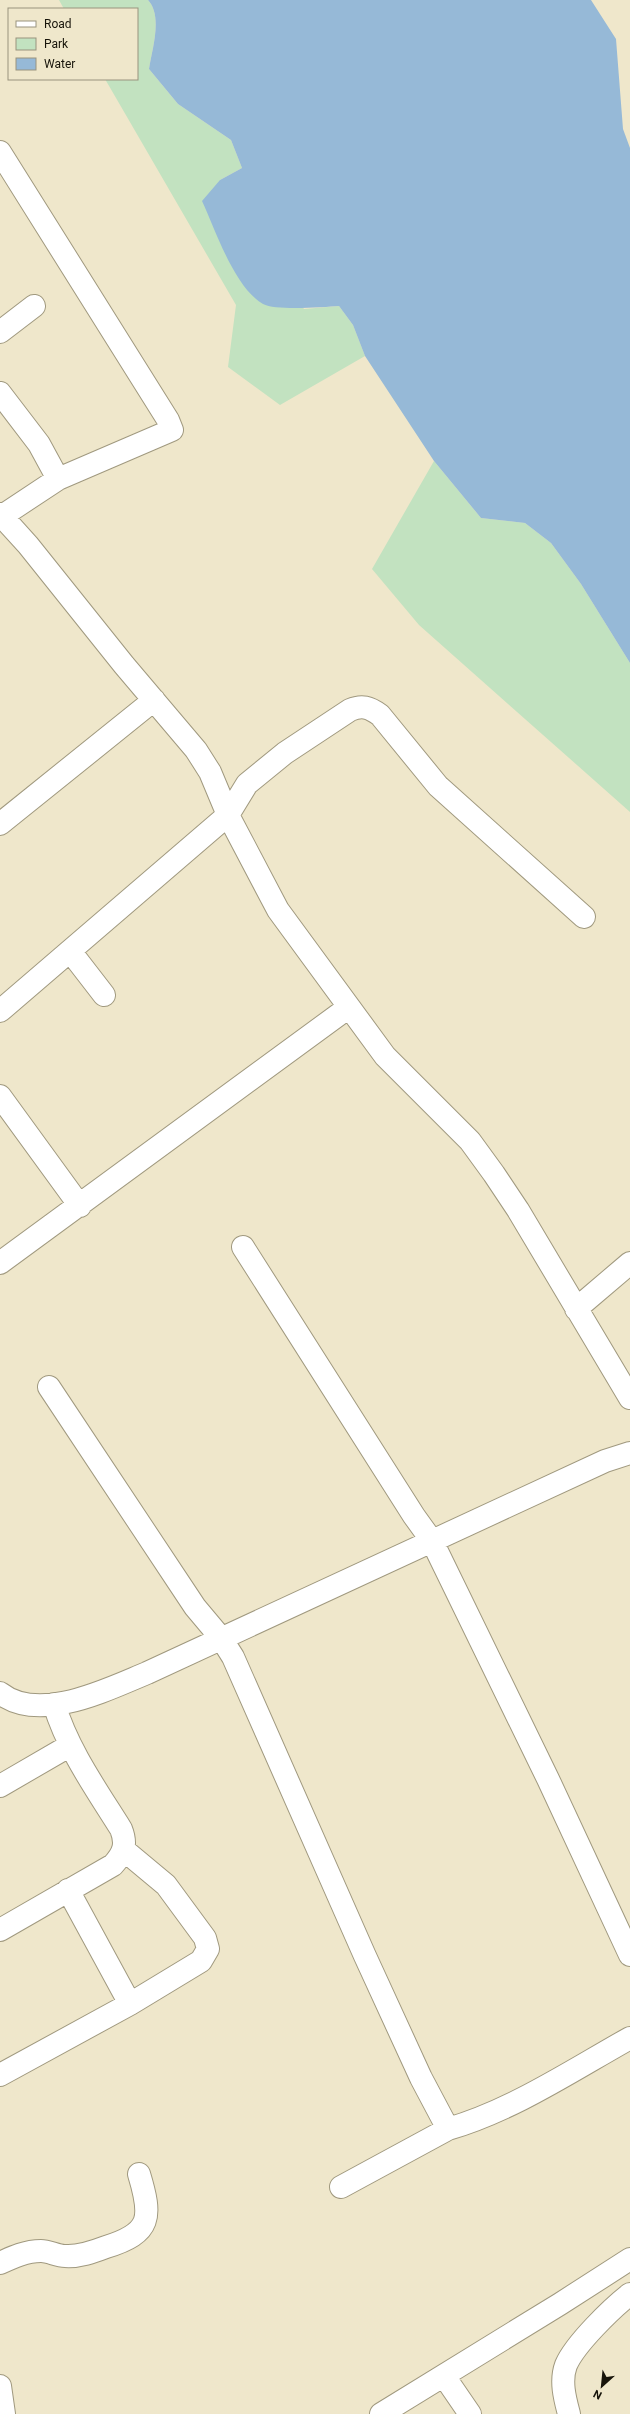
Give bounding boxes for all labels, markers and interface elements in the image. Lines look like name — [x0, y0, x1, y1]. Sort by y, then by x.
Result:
legend — [8, 8, 138, 80]
text: Road — [44, 17, 72, 31]
text: Park — [44, 37, 69, 51]
text: Water — [44, 57, 75, 71]
north arrow — [582, 2366, 622, 2406]
text: N — [591, 2387, 604, 2402]

